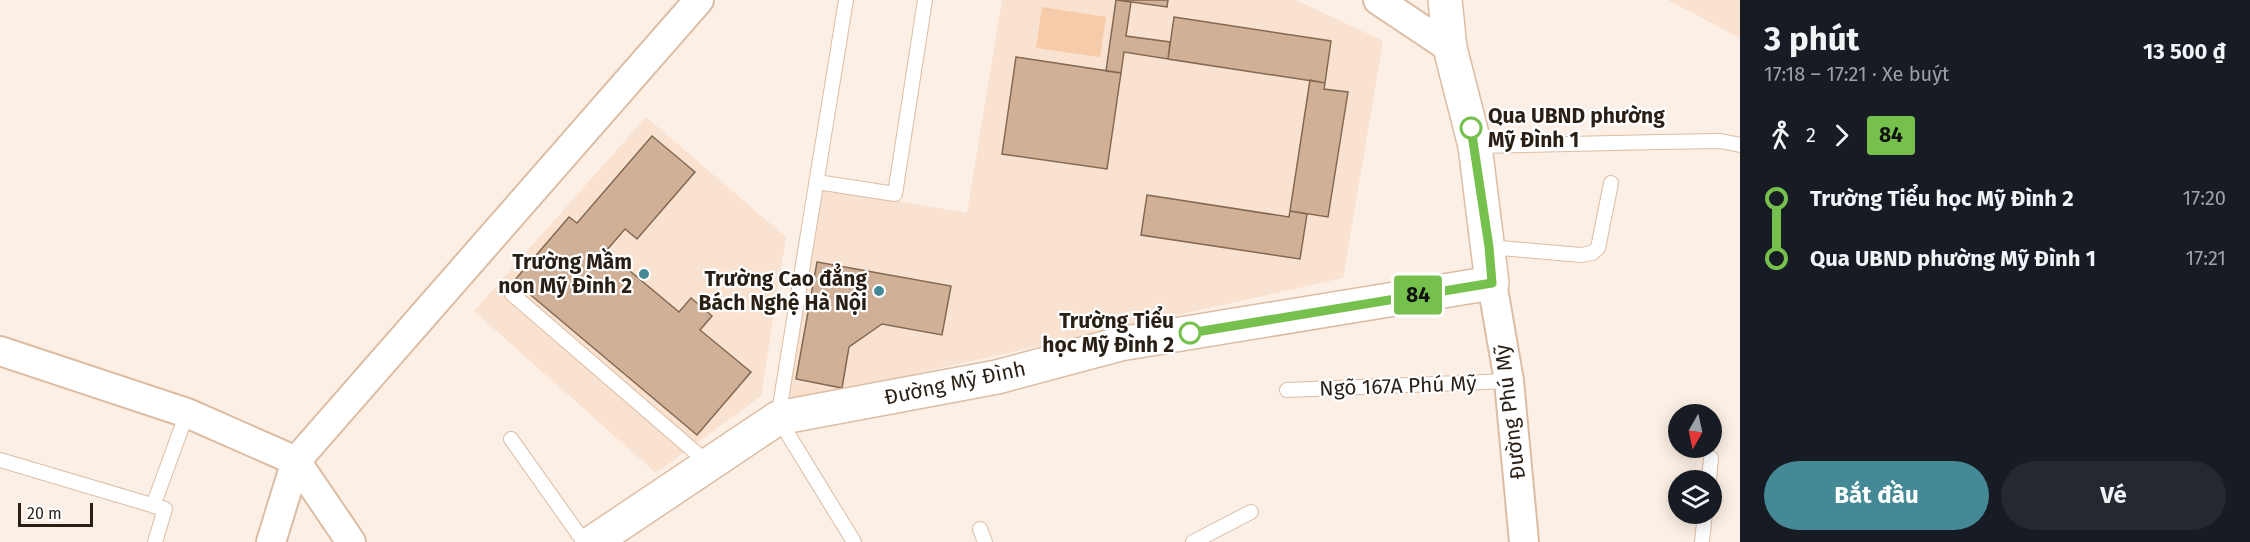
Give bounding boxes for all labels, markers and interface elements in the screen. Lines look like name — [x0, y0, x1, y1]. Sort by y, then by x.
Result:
text: 3 phút — [1764, 19, 1859, 59]
text: 13 500 ₫ — [2143, 38, 2226, 65]
text: 17:18 – 17:21 · Xe buýt — [1764, 62, 1949, 86]
place label: Qua UBND phường Mỹ Đình 1 — [1488, 103, 1665, 153]
marker: Qua UBND phường Mỹ Đình 1 — [1460, 117, 1482, 139]
icon: walk — [1764, 119, 1797, 152]
icon: forward — [1825, 119, 1858, 152]
text: 84 — [1879, 122, 1903, 148]
text: 2 — [1806, 123, 1816, 147]
text: Trường Tiểu học Mỹ Đình 2 — [1810, 185, 2074, 212]
text: 17:20 — [2183, 186, 2226, 210]
text: Qua UBND phường Mỹ Đình 1 — [1810, 245, 2096, 272]
text: 17:21 — [2186, 246, 2226, 270]
place label: Trường Mầm non Mỹ Đình 2 — [498, 247, 632, 299]
place label: Trường Cao đẳng Bách Nghệ Hà Nội — [699, 263, 867, 316]
marker: Trường Mầm non Mỹ Đình 2 — [637, 267, 651, 281]
line badge: 84 — [1391, 276, 1445, 314]
text: 84 — [1406, 282, 1430, 308]
marker: Trường Cao đẳng Bách Nghệ Hà Nội — [872, 284, 886, 298]
place label: Trường Tiểu học Mỹ Đình 2 — [1042, 306, 1174, 358]
marker: Trường Tiểu học Mỹ Đình 2 — [1179, 322, 1201, 344]
street label: Đường Phú Mỹ — [1489, 342, 1531, 481]
street label: Đường Mỹ Đình — [882, 355, 1028, 411]
street label: Ngõ 167A Phú Mỹ — [1319, 370, 1478, 402]
north arrow — [1668, 404, 1722, 458]
map controls — [1668, 404, 1722, 524]
button: Bắt đầu — [1764, 461, 1989, 530]
button: Vé — [2001, 461, 2226, 530]
button: layers — [1668, 470, 1722, 524]
scale bar — [18, 500, 93, 528]
text: 20 m — [27, 504, 62, 523]

